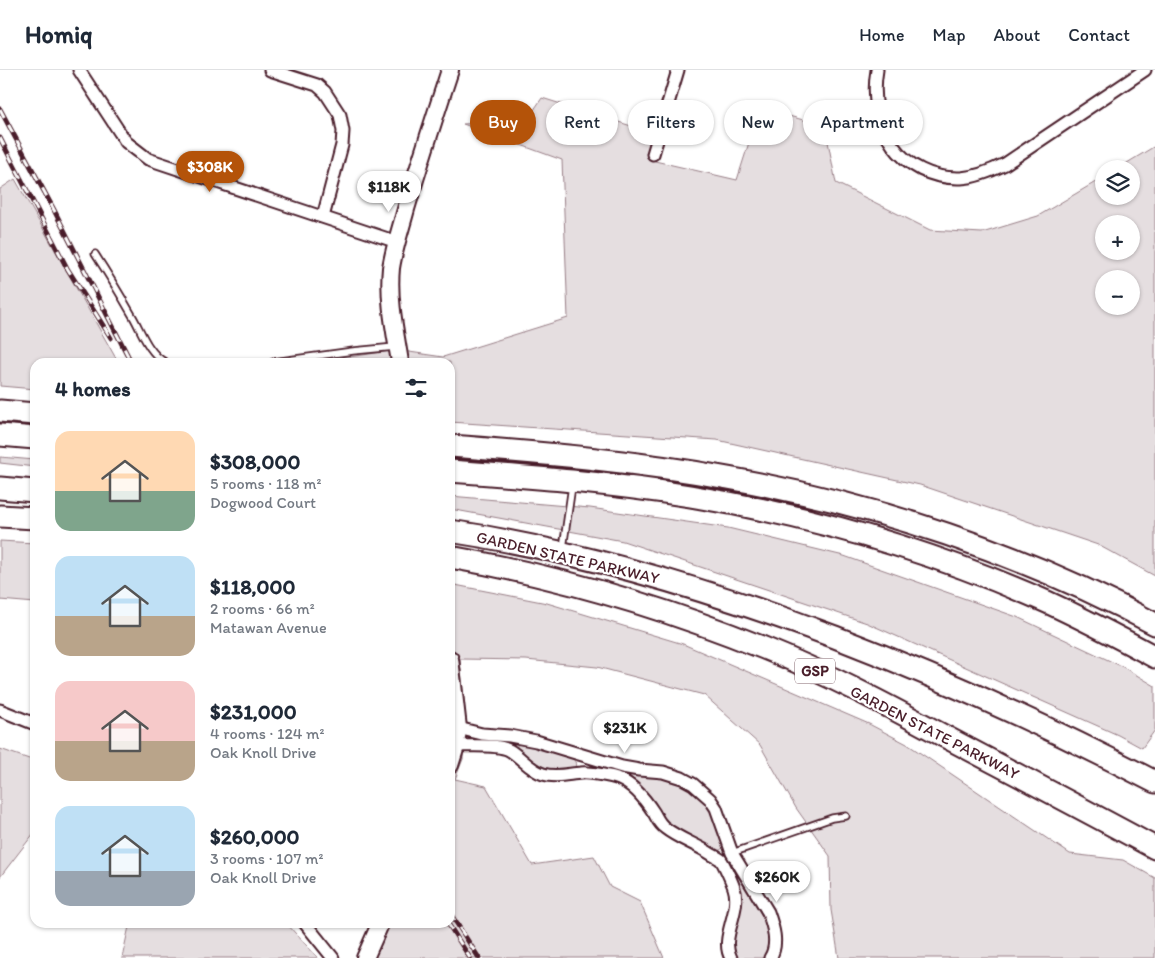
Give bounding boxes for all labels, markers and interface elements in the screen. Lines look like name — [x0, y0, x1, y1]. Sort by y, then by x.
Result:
text: Homiq — [25, 20, 93, 49]
text: Home — [859, 24, 905, 46]
text: Map — [933, 24, 966, 46]
text: About — [994, 24, 1040, 46]
text: Contact — [1068, 24, 1130, 46]
chip: Buy — [470, 100, 536, 145]
chip: Rent — [546, 100, 618, 145]
chip: Filters — [628, 100, 714, 145]
chip: New — [724, 100, 793, 145]
chip: Apartment — [803, 100, 923, 145]
pin: $308K — [175, 150, 245, 193]
text: $308K — [187, 157, 233, 176]
map controls — [1095, 160, 1140, 315]
button: layers — [1095, 160, 1140, 205]
pin: $118K — [354, 170, 424, 213]
text: $118K — [368, 177, 410, 196]
button: + — [1095, 215, 1140, 260]
button: − — [1095, 270, 1140, 315]
icon: filters — [402, 374, 430, 402]
text: 4 homes — [55, 376, 131, 401]
text: $308,000 — [210, 449, 300, 474]
icon: home — [95, 451, 155, 511]
text: 5 rooms · 118 m² — [210, 474, 321, 493]
text: Dogwood Court — [210, 493, 316, 512]
street label: GARDEN STATE PARKWAY — [475, 527, 661, 588]
text: $118,000 — [210, 574, 295, 599]
icon: home — [95, 576, 155, 636]
text: 2 rooms · 66 m² — [210, 599, 315, 618]
text: Matawan Avenue — [210, 618, 327, 637]
road number: GSP — [795, 658, 835, 684]
street label: GARDEN STATE PARKWAY — [847, 681, 1022, 783]
text: $231,000 — [210, 699, 297, 724]
icon: home — [95, 701, 155, 761]
pin: $231K — [590, 712, 660, 754]
text: $231K — [604, 718, 646, 737]
text: 4 rooms · 124 m² — [210, 724, 325, 743]
text: Oak Knoll Drive — [210, 743, 316, 762]
text: $260,000 — [210, 824, 300, 849]
icon: home — [95, 826, 155, 886]
text: 3 rooms · 107 m² — [210, 849, 323, 868]
pin: $260K — [742, 860, 812, 903]
text: $260K — [754, 867, 800, 886]
text: Oak Knoll Drive — [210, 868, 316, 887]

